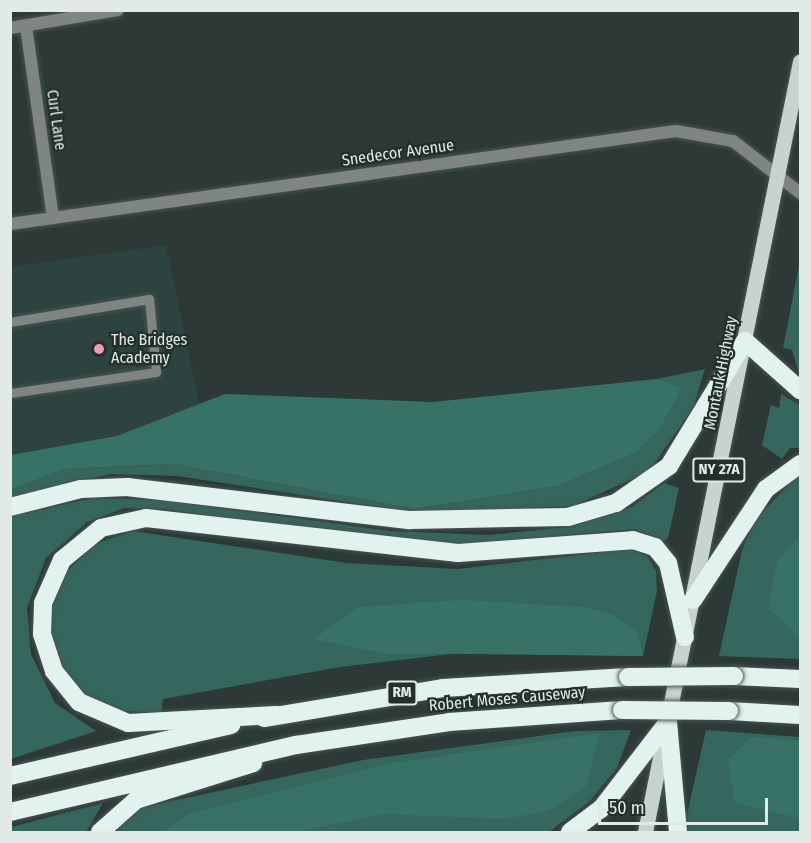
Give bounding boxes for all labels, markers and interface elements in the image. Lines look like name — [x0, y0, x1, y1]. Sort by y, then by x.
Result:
street label: Curl Lane — [42, 88, 70, 152]
street label: Snedecor Avenue — [341, 136, 455, 170]
street label: Montauk Highway — [701, 315, 741, 431]
place label: The Bridges Academy — [111, 330, 187, 368]
marker: The Bridges Academy — [92, 342, 106, 356]
road number: NY 27A — [692, 458, 746, 482]
road number: RM — [386, 681, 418, 705]
street label: Robert Moses Causeway — [428, 683, 586, 715]
scale bar — [601, 786, 770, 824]
text: 50 m — [609, 797, 645, 819]

